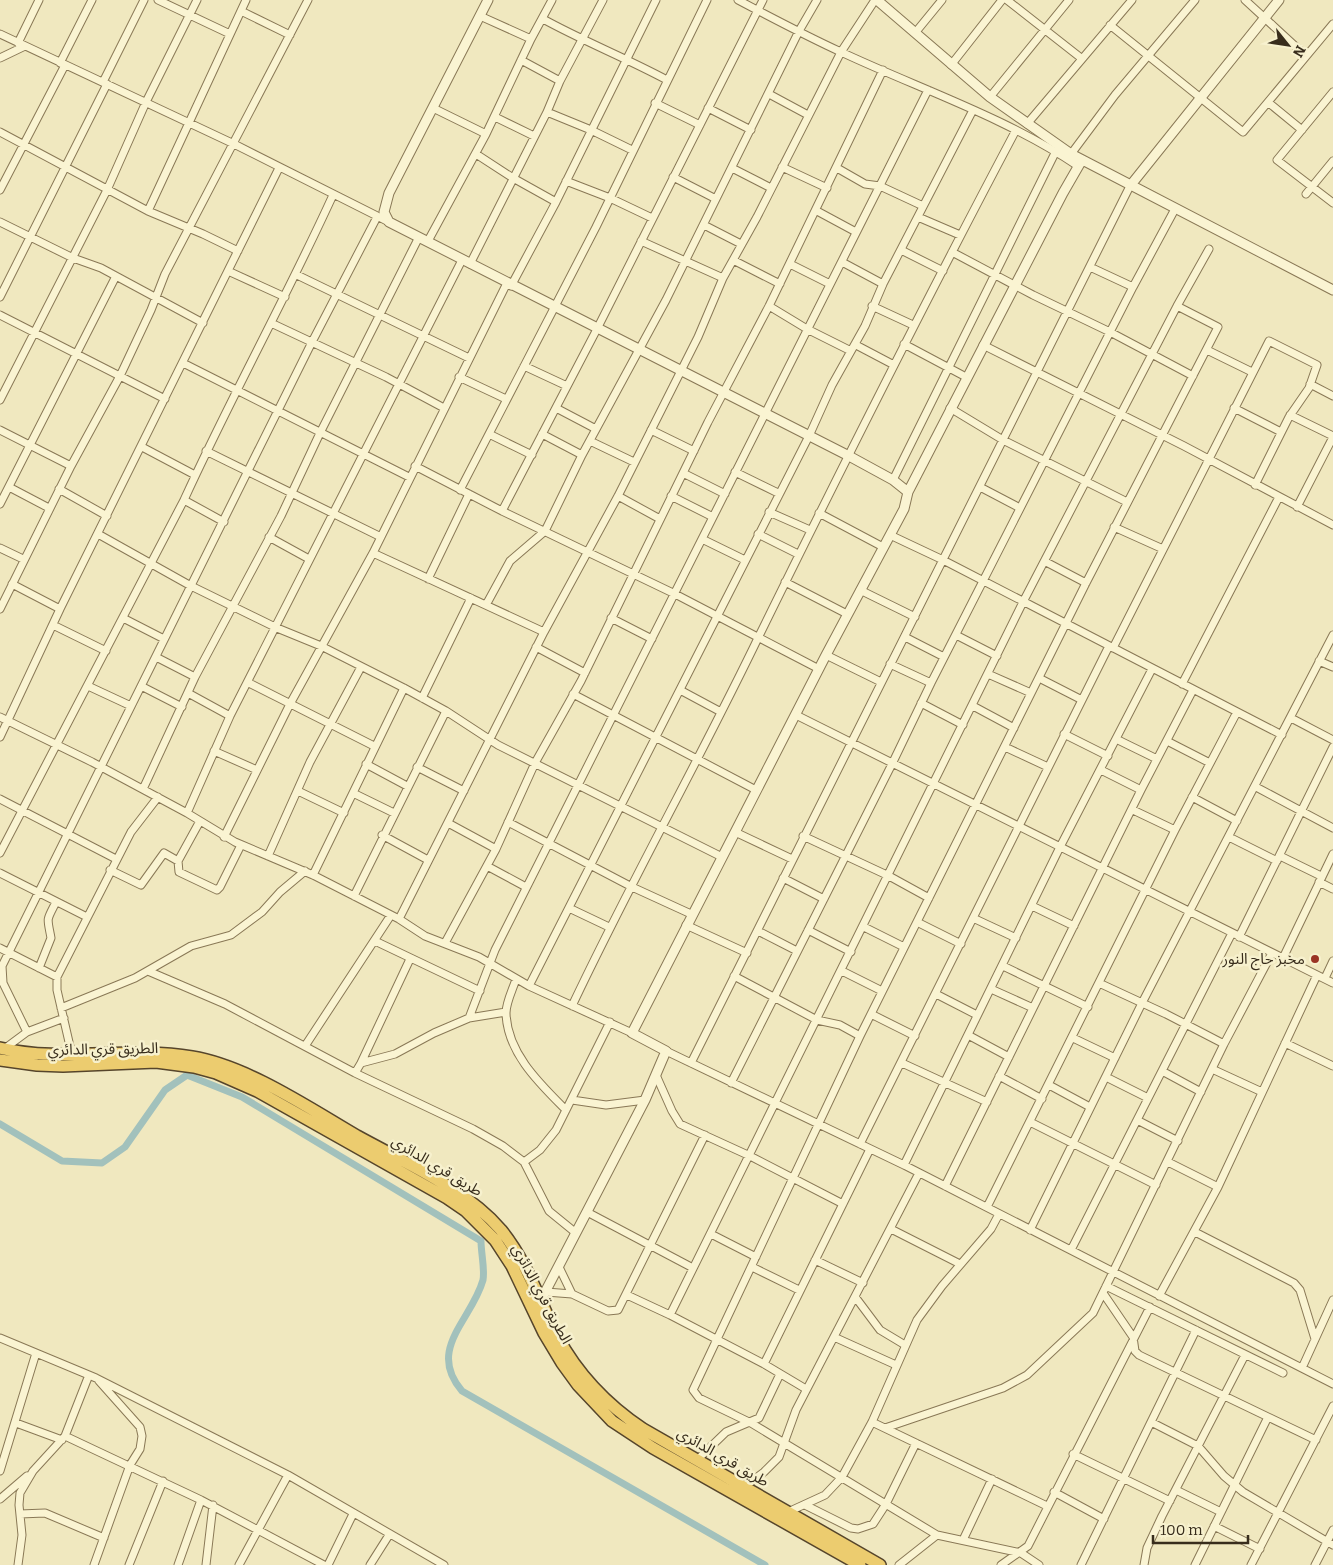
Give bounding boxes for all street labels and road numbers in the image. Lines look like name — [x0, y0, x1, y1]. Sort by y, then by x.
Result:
street label: الطريق قري الدائري — [48, 1039, 159, 1061]
street label: طريق قري الدائري — [387, 1132, 486, 1202]
street label: الطريق قري الدائري — [506, 1241, 576, 1348]
street label: طريق قري الدائري — [673, 1424, 772, 1493]

